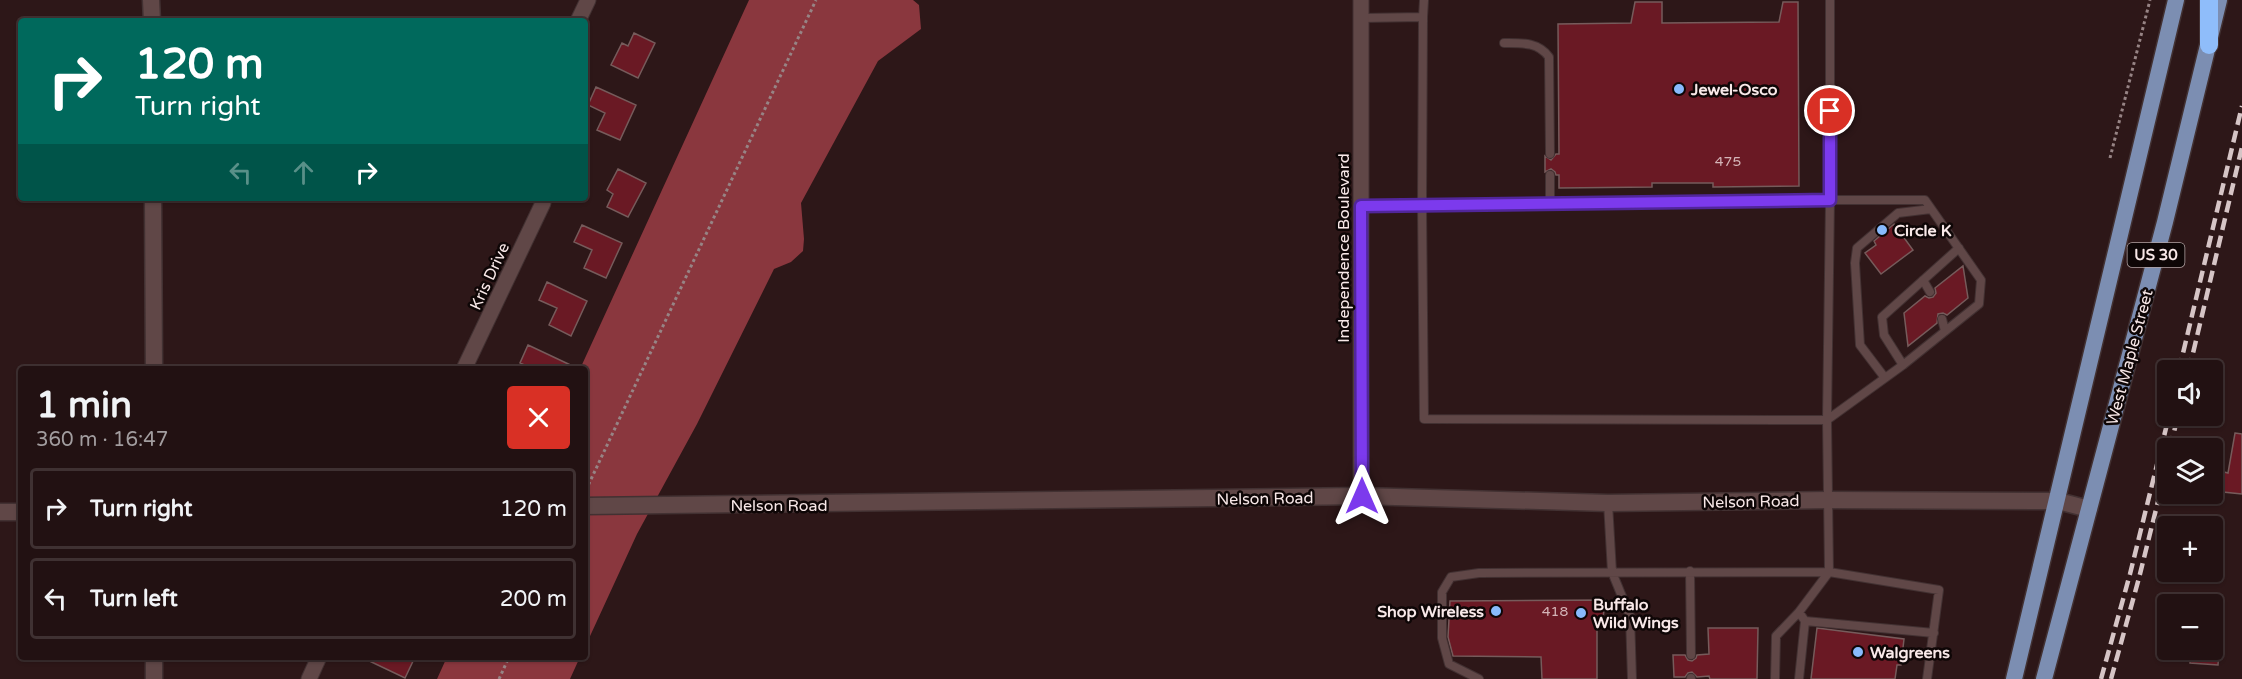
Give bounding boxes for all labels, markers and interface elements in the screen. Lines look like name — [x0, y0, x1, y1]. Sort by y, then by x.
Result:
text: 120 m — [135, 39, 264, 90]
icon: right — [36, 42, 114, 120]
place label: Jewel-Osco — [1690, 80, 1778, 100]
marker: Jewel-Osco — [1672, 82, 1686, 96]
pin — [1804, 85, 1855, 136]
text: Turn right — [135, 90, 261, 123]
icon: arrive — [1813, 94, 1846, 127]
street label: Independence Boulevard — [1334, 153, 1354, 343]
house number: 475 — [1715, 153, 1741, 170]
icon: left — [224, 156, 257, 189]
icon: ahead — [287, 156, 320, 189]
icon: right — [350, 156, 383, 189]
place label: Circle K — [1894, 221, 1952, 241]
marker: Circle K — [1875, 223, 1889, 237]
street label: Kris Drive — [466, 240, 514, 313]
road number: US 30 — [2128, 243, 2184, 267]
street label: West Maple Street — [2102, 287, 2158, 427]
map controls — [2157, 360, 2223, 660]
button: sound — [2157, 360, 2223, 426]
text: 1 min — [36, 384, 132, 427]
button: close — [507, 386, 570, 449]
text: 360 m · 16:47 — [36, 428, 168, 452]
button: layers — [2157, 438, 2223, 504]
position arrow — [1330, 464, 1394, 528]
street label: Nelson Road — [1216, 488, 1314, 510]
street label: Nelson Road — [1702, 491, 1800, 513]
icon: right — [39, 492, 72, 525]
text: Turn right — [90, 496, 192, 522]
text: 120 m — [500, 496, 567, 522]
street label: Nelson Road — [730, 496, 828, 516]
button: + — [2157, 516, 2223, 582]
icon: left — [39, 582, 72, 615]
text: Turn left — [90, 586, 178, 612]
text: 200 m — [500, 586, 567, 612]
button: − — [2157, 594, 2223, 660]
place label: Buffalo Wild Wings — [1593, 595, 1679, 633]
place label: Shop Wireless — [1377, 602, 1484, 622]
house number: 418 — [1542, 603, 1568, 620]
marker: Shop Wireless — [1489, 604, 1503, 618]
marker: Buffalo Wild Wings — [1574, 606, 1588, 620]
place label: Walgreens — [1870, 643, 1950, 663]
marker: Walgreens — [1851, 645, 1865, 659]

